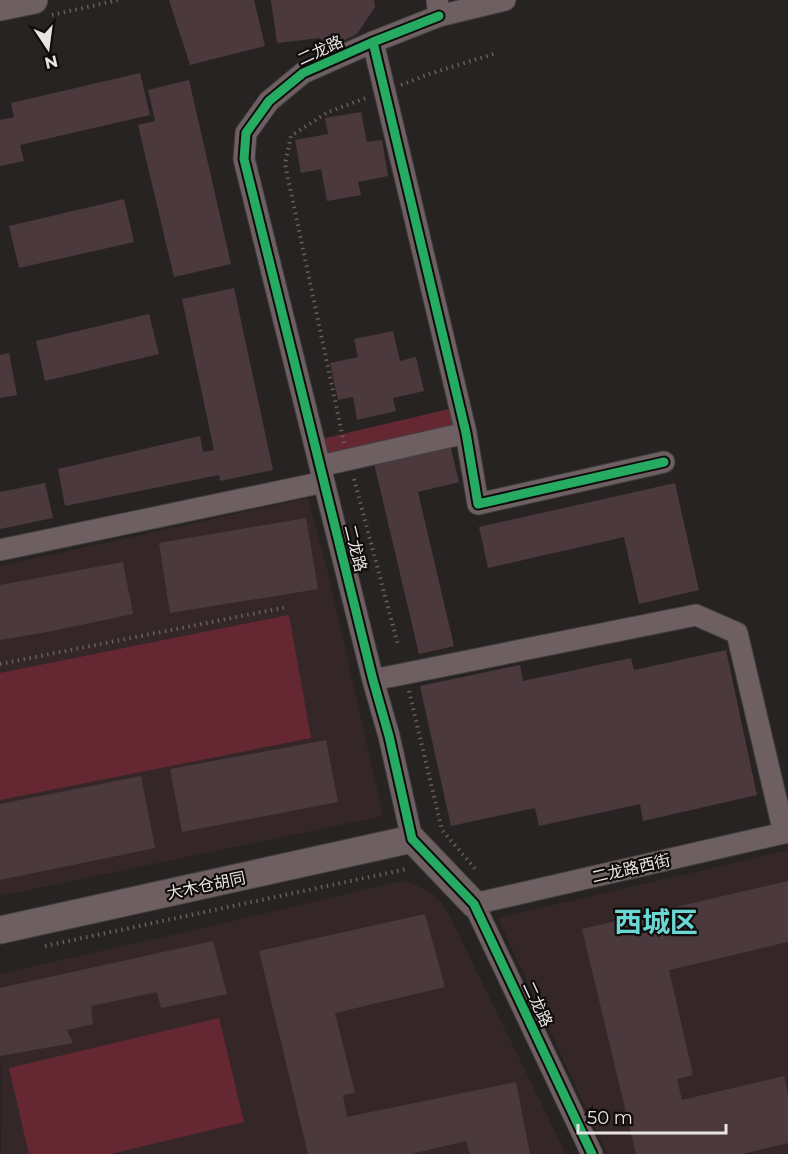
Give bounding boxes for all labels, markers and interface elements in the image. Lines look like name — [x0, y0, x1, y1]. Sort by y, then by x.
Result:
north arrow — [18, 18, 78, 78]
street label: 二龙路 — [294, 32, 346, 69]
text: N — [43, 51, 60, 73]
street label: 二龙路 — [340, 523, 371, 574]
street label: 二龙路西街 — [590, 850, 672, 887]
street label: 大木仓胡同 — [165, 868, 247, 903]
district label: 西城区 — [614, 905, 698, 939]
street label: 二龙路 — [519, 978, 556, 1030]
scale bar — [578, 1097, 726, 1135]
text: 50 m — [587, 1107, 633, 1129]

